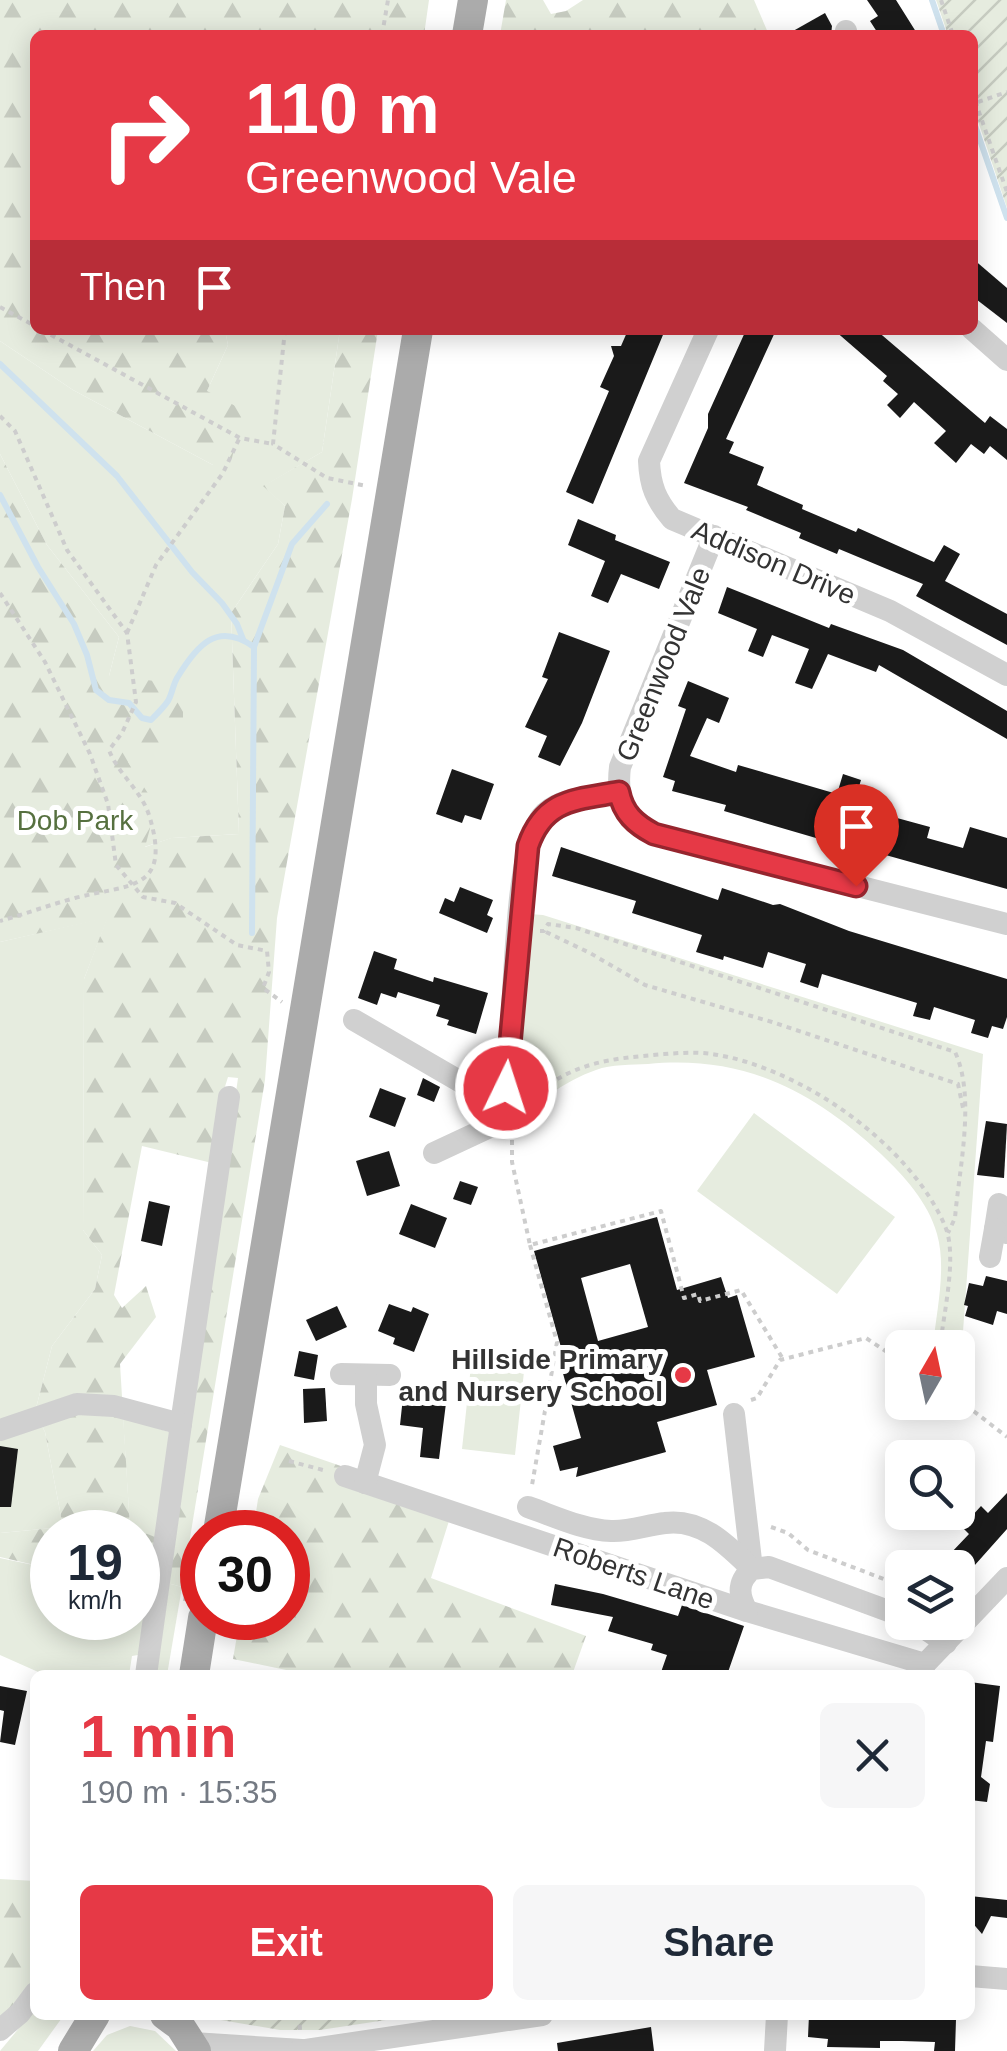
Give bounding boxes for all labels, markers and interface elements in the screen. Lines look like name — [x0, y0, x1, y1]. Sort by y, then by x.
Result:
icon: right — [80, 70, 210, 200]
text: 110 m — [245, 70, 440, 148]
text: Greenwood Vale — [245, 152, 577, 203]
icon: arrive — [187, 260, 242, 315]
text: Then — [80, 266, 167, 308]
street label: Addison Drive — [688, 514, 860, 611]
street label: Greenwood Vale — [610, 563, 717, 766]
pin — [814, 784, 899, 887]
icon: arrive — [829, 799, 884, 854]
park label: Dob Park — [17, 805, 134, 836]
position arrow — [454, 1036, 558, 1140]
north arrow — [885, 1330, 975, 1420]
map controls — [885, 1330, 975, 1640]
place label: Hillside Primary and Nursery School — [398, 1344, 663, 1407]
marker: Hillside Primary and Nursery School — [672, 1364, 694, 1386]
button: search — [885, 1440, 975, 1530]
speed limit sign: 30 — [180, 1510, 310, 1640]
street label: Roberts Lane — [549, 1531, 718, 1615]
text: 19 — [67, 1535, 123, 1591]
button: layers — [885, 1550, 975, 1640]
text: km/h — [68, 1586, 122, 1614]
text: 1 min — [80, 1703, 237, 1770]
button: close — [820, 1703, 925, 1808]
text: 190 m · 15:35 — [80, 1774, 277, 1810]
button: Exit — [80, 1885, 493, 2000]
button: Share — [513, 1885, 925, 2000]

